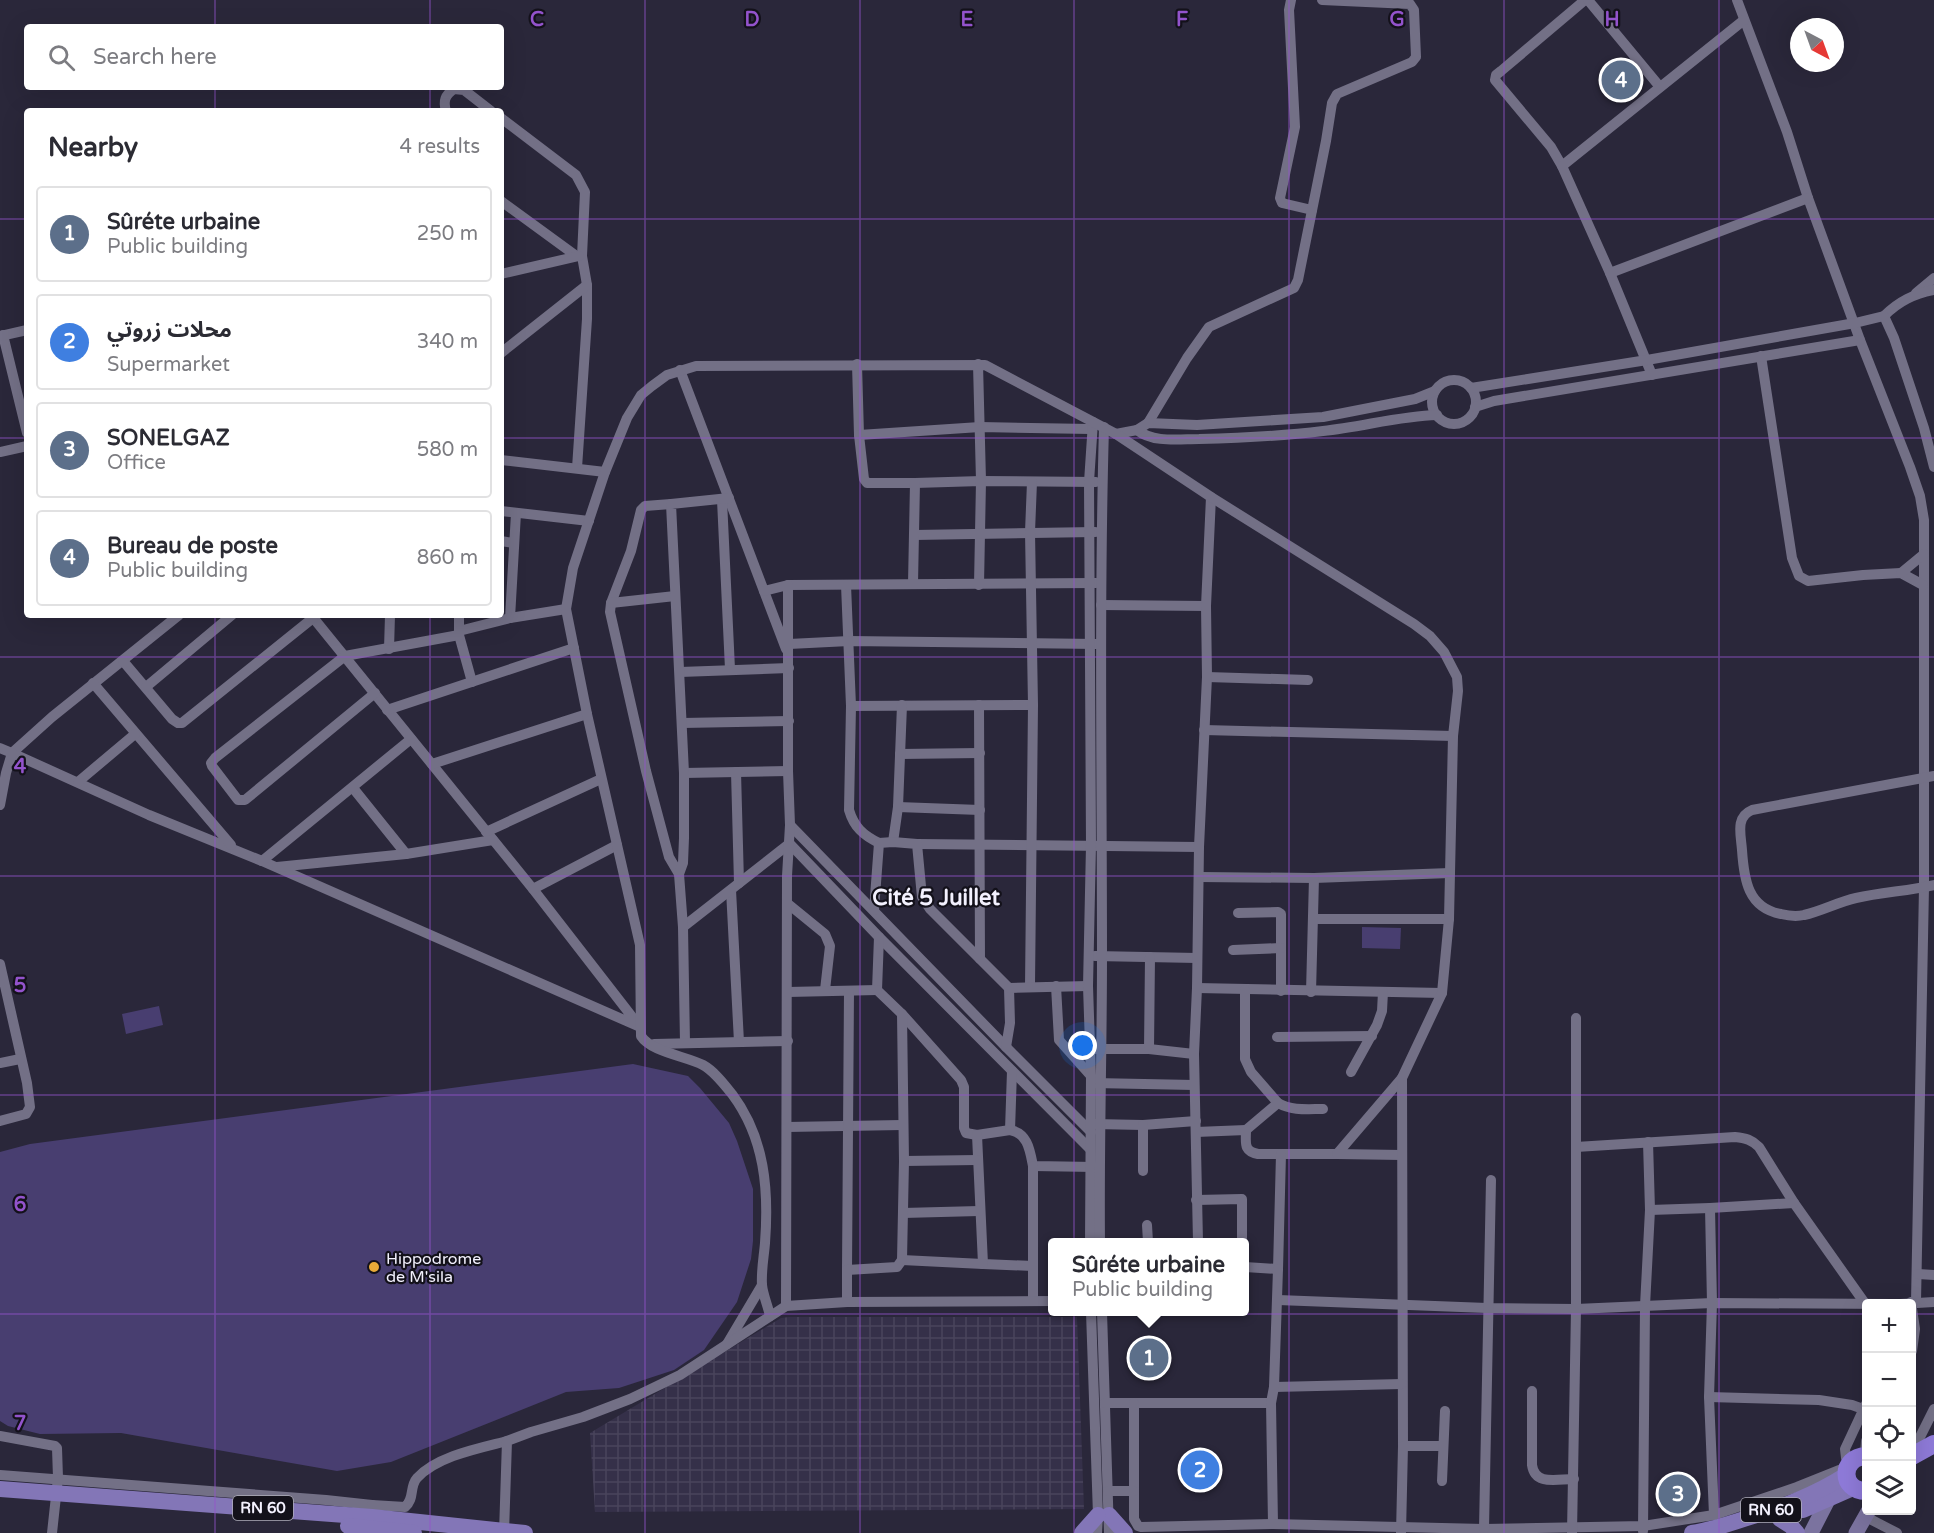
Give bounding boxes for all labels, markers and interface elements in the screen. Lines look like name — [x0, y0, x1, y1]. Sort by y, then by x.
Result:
text: C — [530, 8, 544, 32]
text: D — [744, 8, 760, 32]
text: E — [961, 8, 974, 32]
text: F — [1176, 8, 1188, 32]
text: G — [1389, 8, 1405, 32]
text: H — [1604, 8, 1620, 32]
north arrow — [1790, 18, 1844, 72]
search box — [24, 24, 504, 90]
icon: search — [45, 41, 78, 74]
text: Search here — [93, 44, 217, 70]
pin: 4 — [1602, 58, 1640, 103]
text: Nearby — [48, 132, 138, 163]
text: 4 results — [400, 135, 480, 159]
text: Sûréte urbaine — [107, 209, 260, 235]
text: 1 — [63, 222, 76, 246]
text: 250 m — [417, 222, 478, 246]
text: Public building — [107, 235, 248, 259]
text: محلات زروتي — [107, 317, 232, 343]
text: 2 — [63, 330, 76, 354]
text: 340 m — [417, 330, 478, 354]
text: Supermarket — [107, 353, 230, 377]
text: SONELGAZ — [107, 425, 230, 451]
text: 3 — [63, 438, 76, 462]
text: 580 m — [417, 438, 478, 462]
text: Office — [107, 451, 166, 475]
text: Bureau de poste — [107, 533, 278, 559]
text: 4 — [63, 546, 76, 570]
text: 860 m — [417, 546, 478, 570]
text: Public building — [107, 559, 248, 583]
text: 4 — [14, 755, 27, 779]
district label: Cité 5 Juillet — [872, 885, 1000, 911]
text: 5 — [14, 974, 26, 998]
your location — [1068, 1031, 1097, 1060]
text: 6 — [14, 1193, 26, 1217]
popup — [1048, 1238, 1249, 1316]
place label: Hippodrome de M'sila — [386, 1249, 481, 1287]
text: Sûréte urbaine — [1072, 1252, 1225, 1278]
marker: Hippodrome de M'sila — [367, 1260, 381, 1274]
text: Public building — [1072, 1278, 1213, 1302]
map controls — [1862, 1299, 1916, 1515]
button: + — [1862, 1299, 1916, 1353]
pin: 1 — [1130, 1336, 1168, 1380]
button: − — [1862, 1353, 1916, 1407]
button: locate — [1862, 1407, 1916, 1461]
text: 7 — [14, 1412, 26, 1436]
pin: 2 — [1180, 1448, 1220, 1492]
button: layers — [1862, 1461, 1916, 1515]
pin: 3 — [1658, 1472, 1698, 1516]
road number: RN 60 — [233, 1496, 293, 1520]
road number: RN 60 — [1741, 1498, 1801, 1522]

